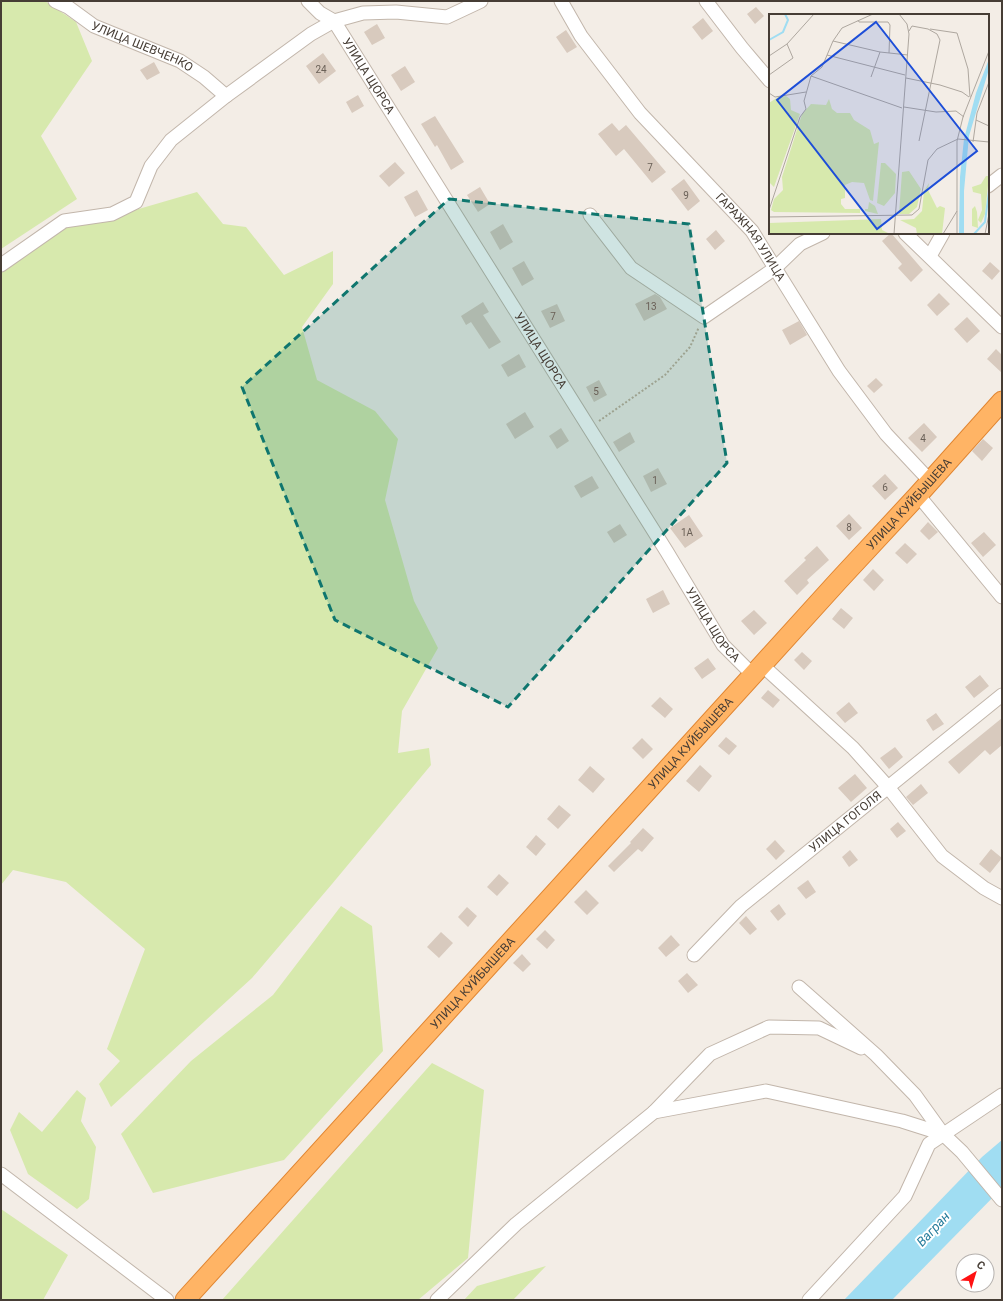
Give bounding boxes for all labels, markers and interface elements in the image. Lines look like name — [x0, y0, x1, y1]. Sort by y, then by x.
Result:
inset map — [769, 14, 989, 234]
street label: УЛИЦА ШЕВЧЕНКО — [89, 19, 196, 75]
street label: УЛИЦА ЩОРСА — [339, 35, 398, 117]
house number: 24 — [315, 64, 327, 75]
house number: 7 — [647, 162, 653, 173]
house number: 9 — [683, 190, 689, 201]
street label: ГАРАЖНАЯ УЛИЦА — [713, 190, 788, 284]
house number: 13 — [645, 301, 657, 312]
street label: УЛИЦА ЩОРСА — [512, 310, 570, 391]
house number: 7 — [550, 311, 556, 322]
house number: 5 — [593, 386, 599, 397]
house number: 4 — [920, 433, 926, 444]
street label: УЛИЦА КУЙБЫШЕВА — [864, 455, 955, 553]
house number: 1 — [652, 475, 658, 486]
house number: 6 — [882, 482, 888, 493]
house number: 8 — [846, 522, 852, 533]
house number: 1А — [681, 527, 694, 538]
street label: УЛИЦА ЩОРСА — [683, 585, 743, 665]
street label: УЛИЦА КУЙБЫШЕВА — [645, 694, 736, 792]
street label: УЛИЦА ГОГОЛЯ — [806, 788, 884, 855]
street label: УЛИЦА КУЙБЫШЕВА — [428, 934, 518, 1032]
water label: Вагран — [913, 1209, 953, 1249]
north arrow — [955, 1253, 995, 1293]
text: С — [974, 1258, 988, 1273]

